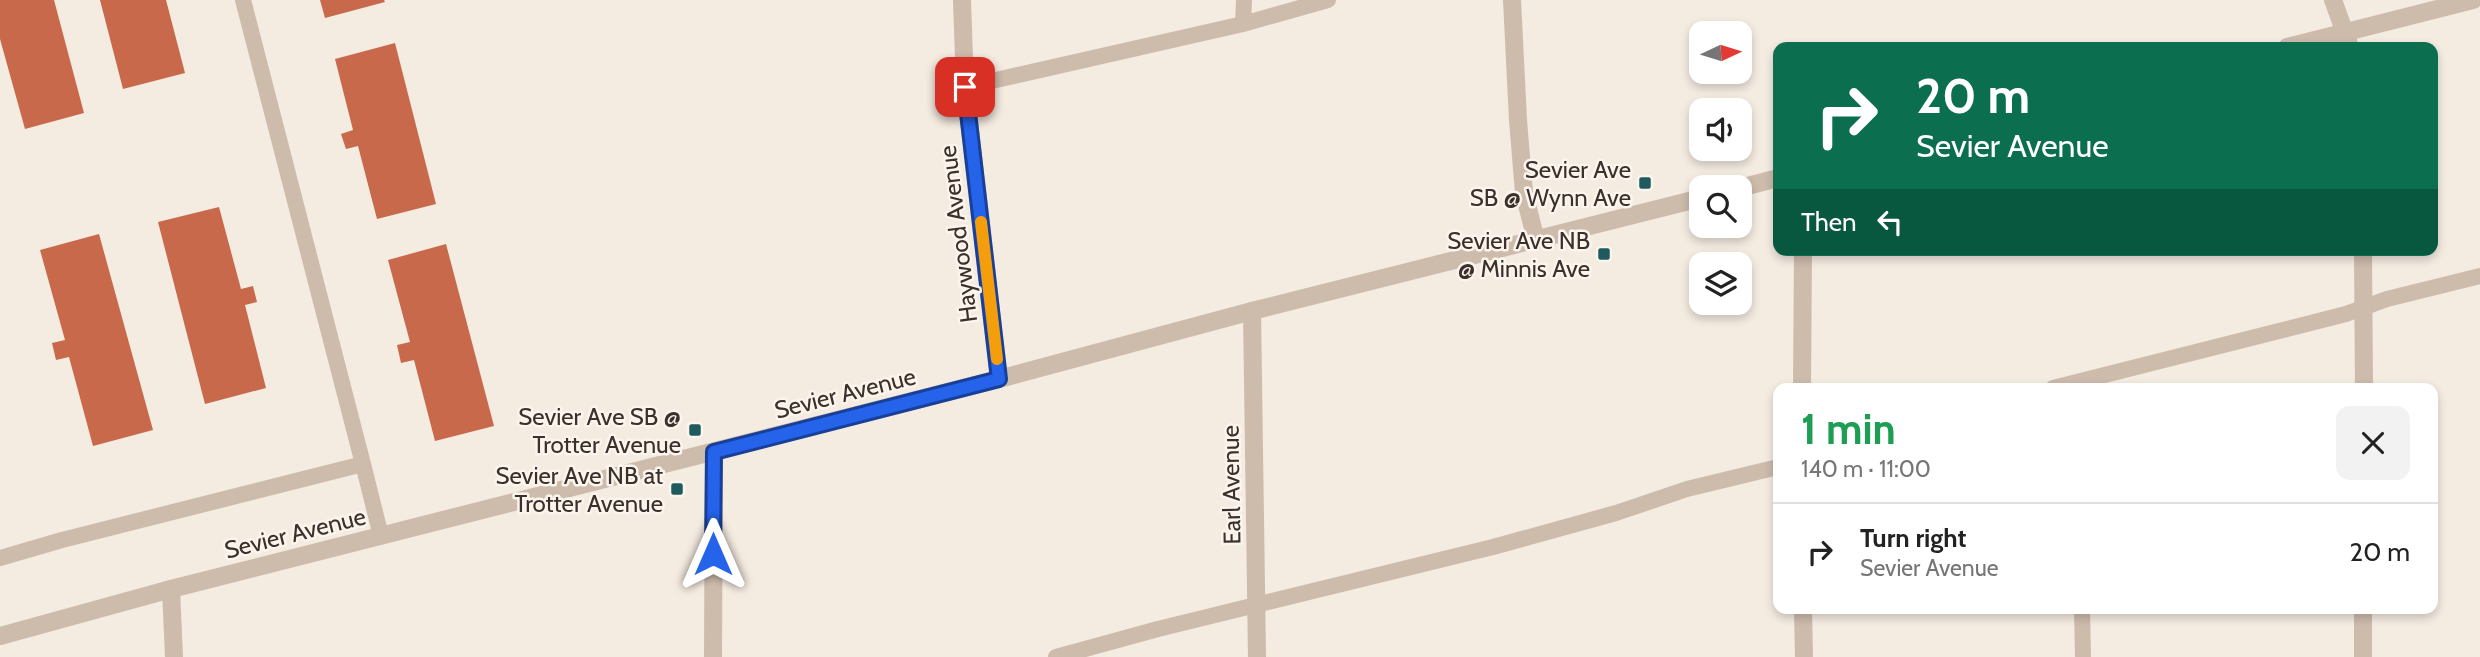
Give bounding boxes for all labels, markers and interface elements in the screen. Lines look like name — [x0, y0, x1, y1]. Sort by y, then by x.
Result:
north arrow — [1689, 21, 1752, 84]
map controls — [1689, 21, 1752, 315]
pin — [935, 57, 995, 117]
text: 20 m — [1916, 66, 2030, 125]
icon: arrive — [946, 68, 984, 106]
icon: right — [1801, 70, 1892, 161]
button: sound — [1689, 98, 1752, 161]
text: Sevier Avenue — [1916, 126, 2109, 165]
street label: Haywood Avenue — [933, 144, 983, 324]
place label: Sevier Ave SB @ Wynn Ave — [1470, 155, 1631, 212]
marker: Sevier Ave SB @ Wynn Ave — [1637, 175, 1653, 191]
button: search — [1689, 175, 1752, 238]
icon: left — [1871, 203, 1909, 241]
text: Then — [1801, 206, 1857, 238]
place label: Sevier Ave NB @ Minnis Ave — [1447, 226, 1590, 283]
marker: Sevier Ave NB @ Minnis Ave — [1596, 246, 1612, 262]
button: layers — [1689, 252, 1752, 315]
street label: Sevier Avenue — [771, 361, 919, 425]
place label: Sevier Ave SB @ Trotter Avenue — [518, 402, 681, 459]
text: 1 min — [1801, 403, 1896, 455]
button: close — [2336, 406, 2410, 480]
marker: Sevier Ave SB @ Trotter Avenue — [687, 422, 703, 438]
street label: Earl Avenue — [1215, 425, 1247, 545]
text: 140 m · 11:00 — [1801, 455, 1931, 483]
place label: Sevier Ave NB at Trotter Avenue — [495, 461, 663, 518]
marker: Sevier Ave NB at Trotter Avenue — [669, 481, 685, 497]
street label: Sevier Avenue — [221, 501, 369, 565]
position arrow — [676, 517, 750, 591]
text: Turn right — [1860, 522, 1966, 554]
icon: right — [1801, 533, 1839, 571]
text: 20 m — [2350, 536, 2410, 568]
text: Sevier Avenue — [1860, 554, 1998, 582]

